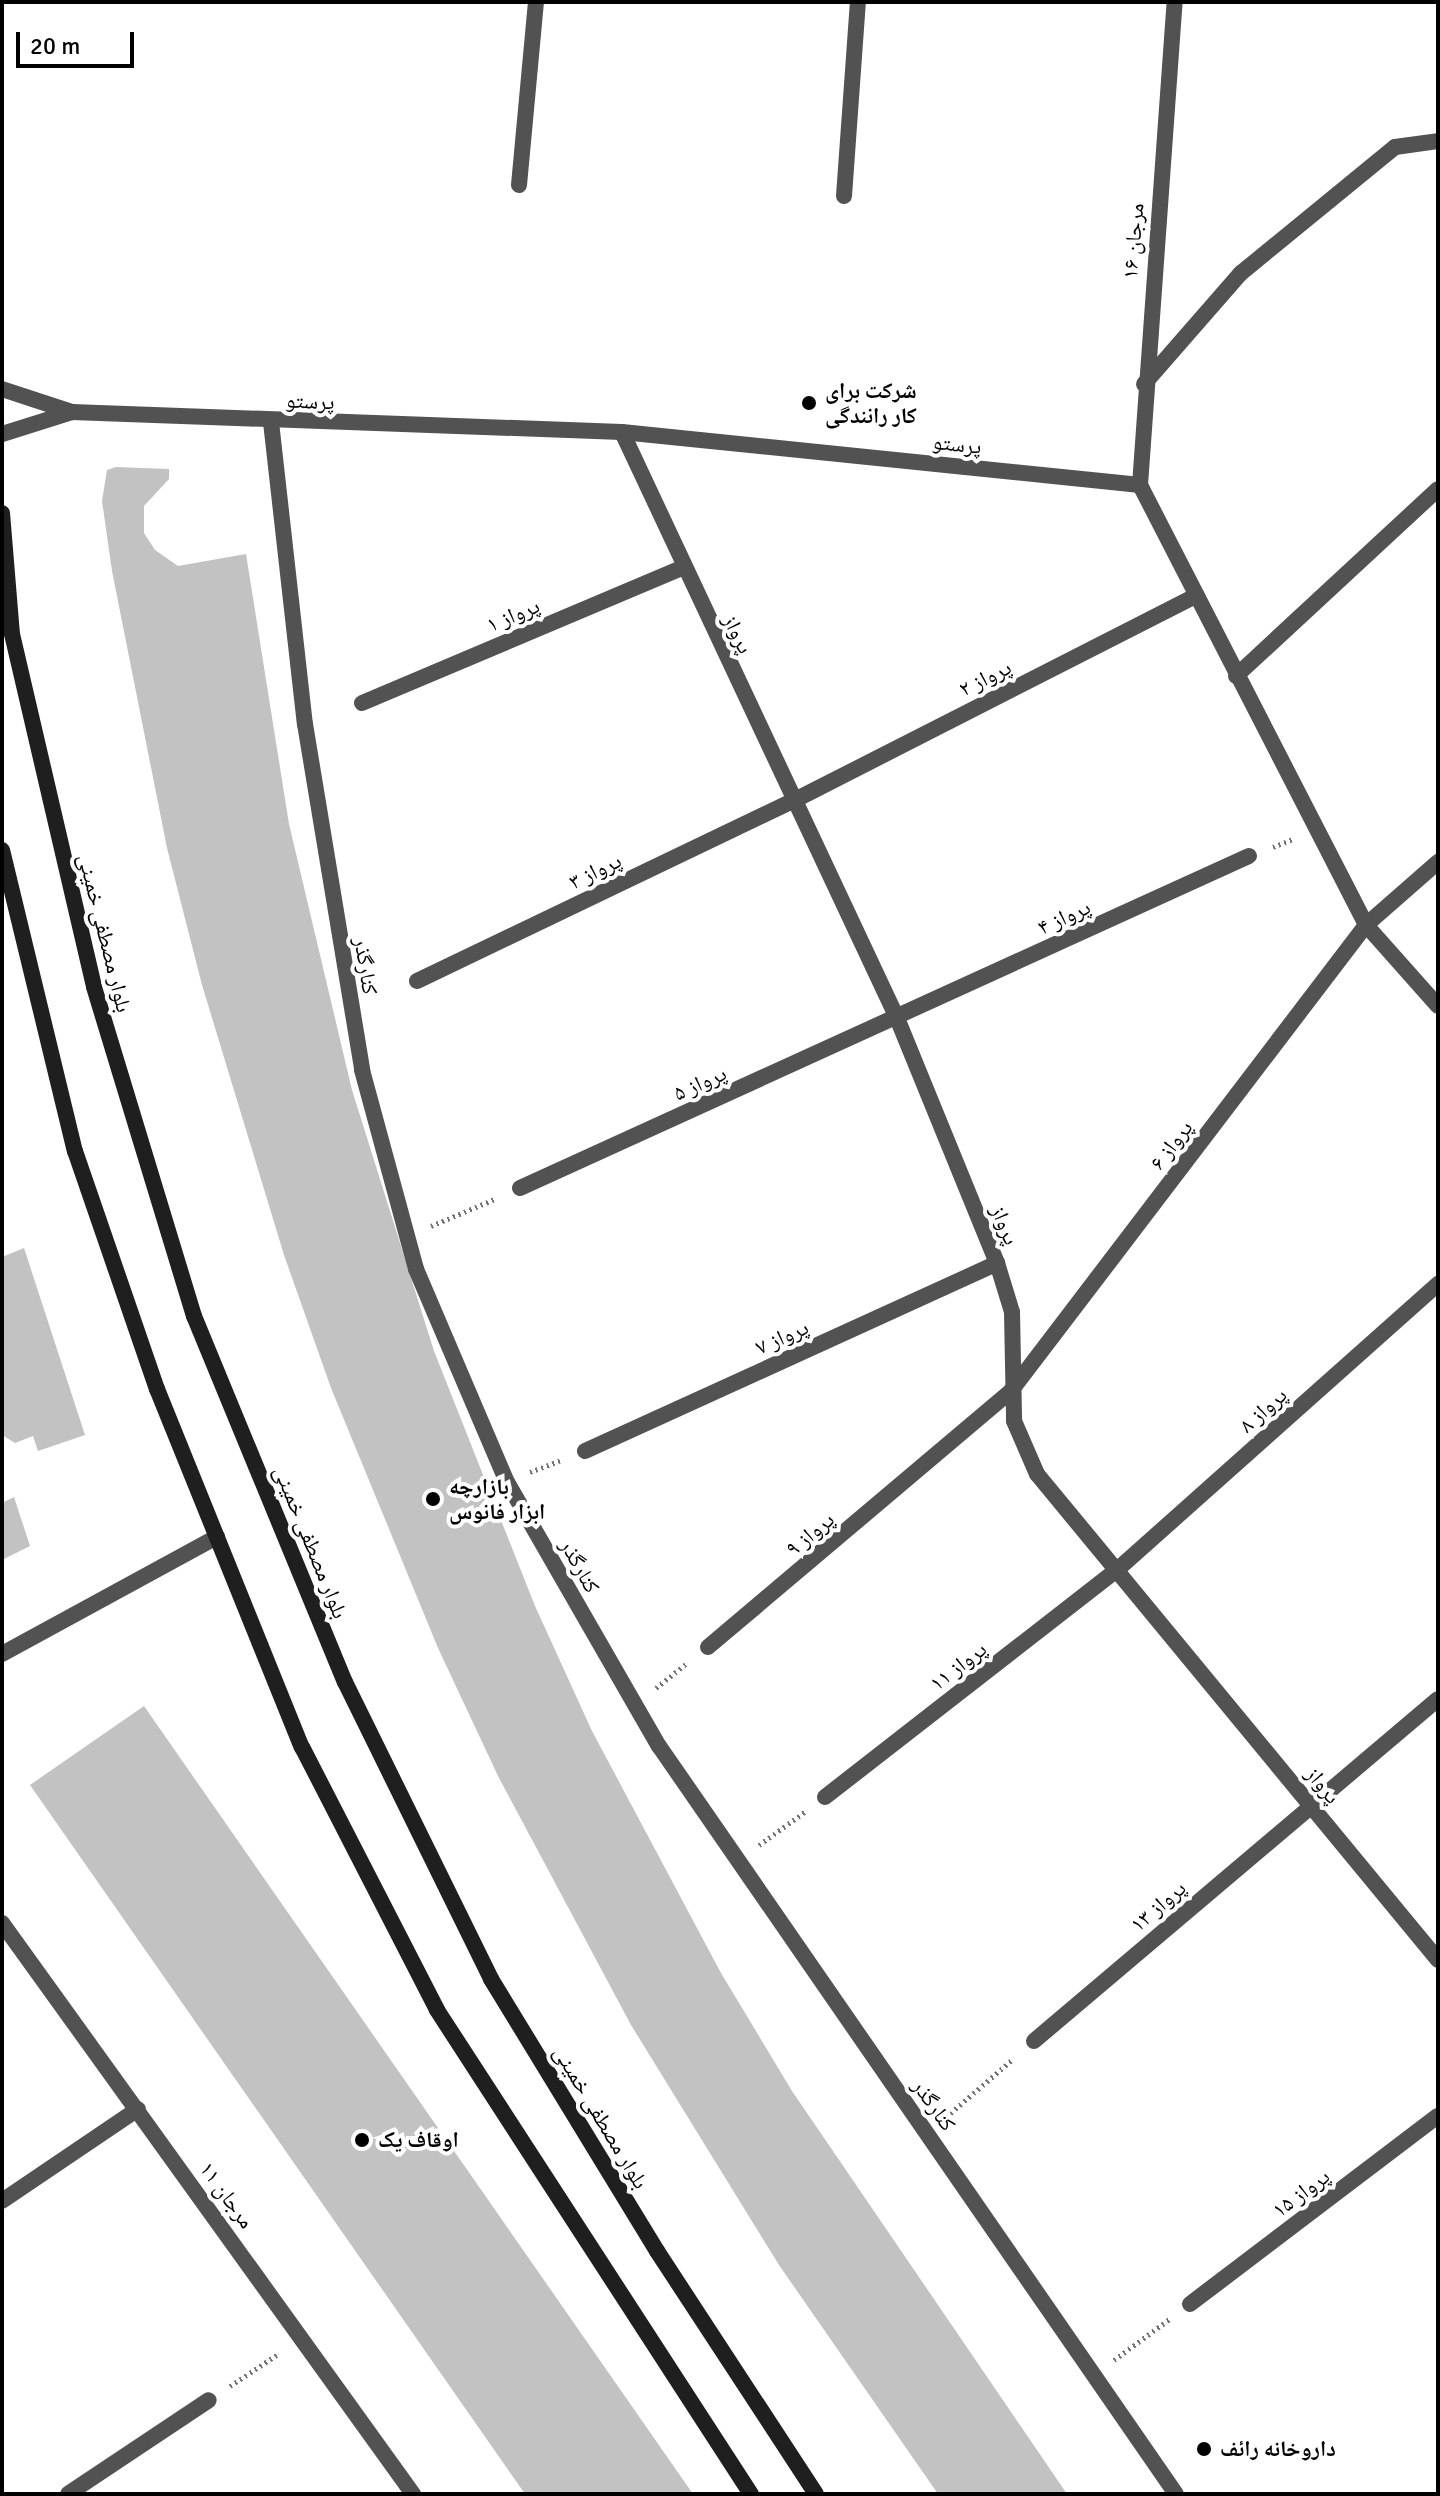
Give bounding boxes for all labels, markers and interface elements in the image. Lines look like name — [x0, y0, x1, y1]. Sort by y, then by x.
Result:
scale bar — [20, 16, 138, 66]
text: 20 m — [30, 31, 80, 61]
street label: مرجان ۱۶ — [1117, 202, 1149, 280]
place label: شركت براى كار رانندگى — [825, 377, 917, 428]
street label: پرستو — [285, 387, 335, 415]
marker: شركت براى كار رانندگى — [800, 394, 818, 412]
street label: پرستو — [931, 428, 983, 460]
street label: پرواز ۱ — [482, 592, 544, 638]
street label: پرواز — [717, 610, 759, 658]
street label: پرواز ۲ — [954, 654, 1016, 702]
street label: پرواز ۳ — [564, 847, 626, 895]
street label: بلوار مصطفی خمینی — [73, 851, 137, 1015]
street label: پرواز ۴ — [1033, 893, 1095, 941]
street label: کنارگذر — [348, 935, 384, 997]
street label: پرواز ۵ — [669, 1060, 731, 1106]
street label: پرواز ۶ — [1144, 1115, 1198, 1175]
street label: پرواز — [985, 1201, 1025, 1249]
street label: پرواز ۷ — [751, 1314, 813, 1360]
street label: پرواز ۸ — [1234, 1382, 1292, 1438]
street label: بلوار مصطفی خمینی — [268, 1462, 354, 1622]
place label: بازارچه ابزار فانوس — [449, 1473, 545, 1524]
marker: بازارچه ابزار فانوس — [424, 1490, 442, 1508]
street label: پرواز ۹ — [780, 1506, 840, 1562]
street label: کنارگذر — [554, 1534, 606, 1598]
street label: پرواز ۱۱ — [924, 1636, 992, 1696]
street label: پرواز — [1300, 1761, 1346, 1809]
street label: پرواز ۱۳ — [1125, 1875, 1191, 1937]
street label: بلوار مصطفی خمینی — [548, 2041, 654, 2193]
street label: کنارگذر — [907, 2074, 961, 2136]
place label: اوقاف یک — [378, 2127, 459, 2153]
marker: اوقاف یک — [353, 2131, 371, 2149]
street label: مرجان ۱۱ — [194, 2157, 260, 2233]
street label: پرواز ۱۵ — [1267, 2163, 1335, 2223]
place label: داروخانه رائف — [1220, 2436, 1336, 2462]
marker: داروخانه رائف — [1195, 2440, 1213, 2458]

